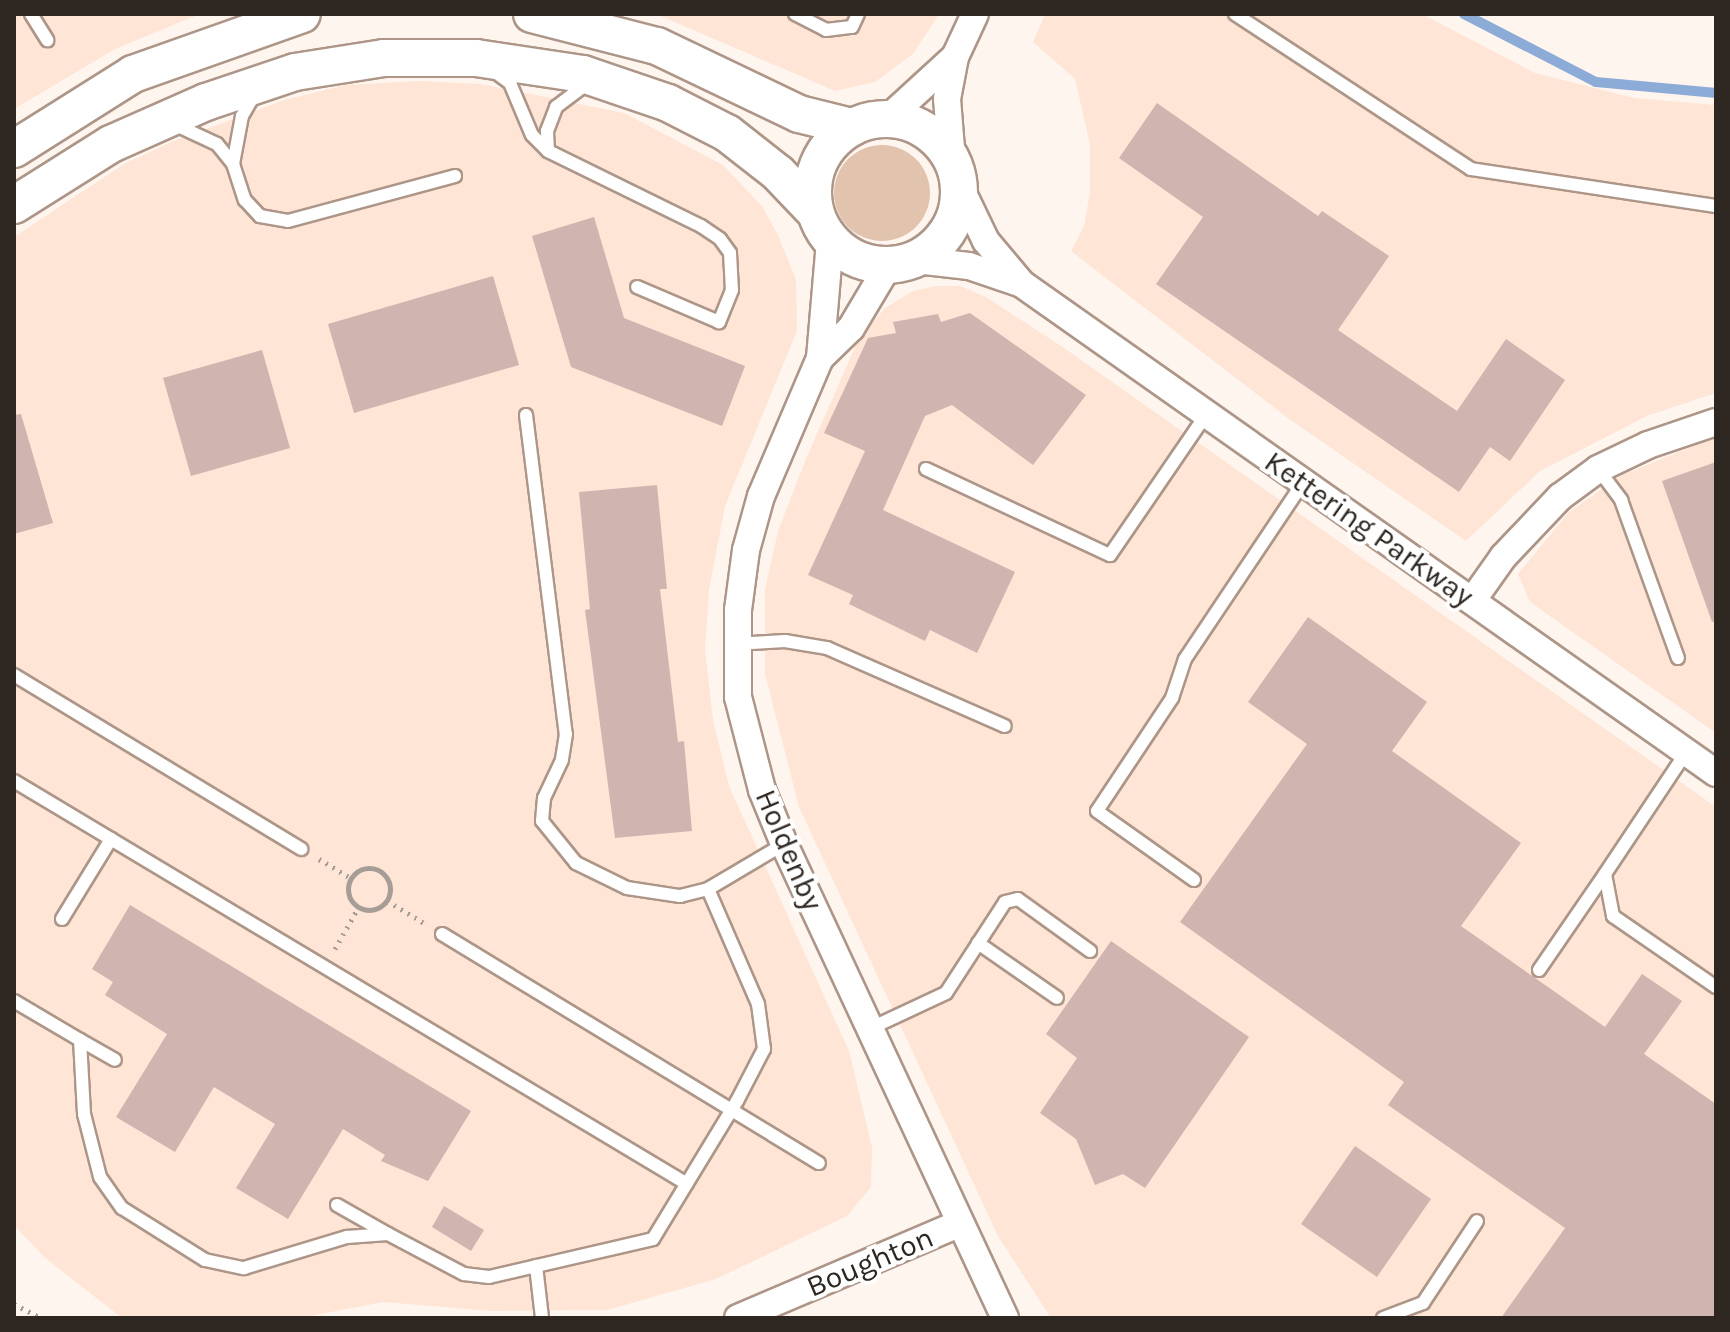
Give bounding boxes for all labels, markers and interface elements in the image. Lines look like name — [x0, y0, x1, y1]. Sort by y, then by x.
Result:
street label: Kettering Parkway — [1258, 444, 1480, 614]
street label: Holdenby — [747, 784, 831, 916]
street label: Boughton — [801, 1219, 939, 1305]

